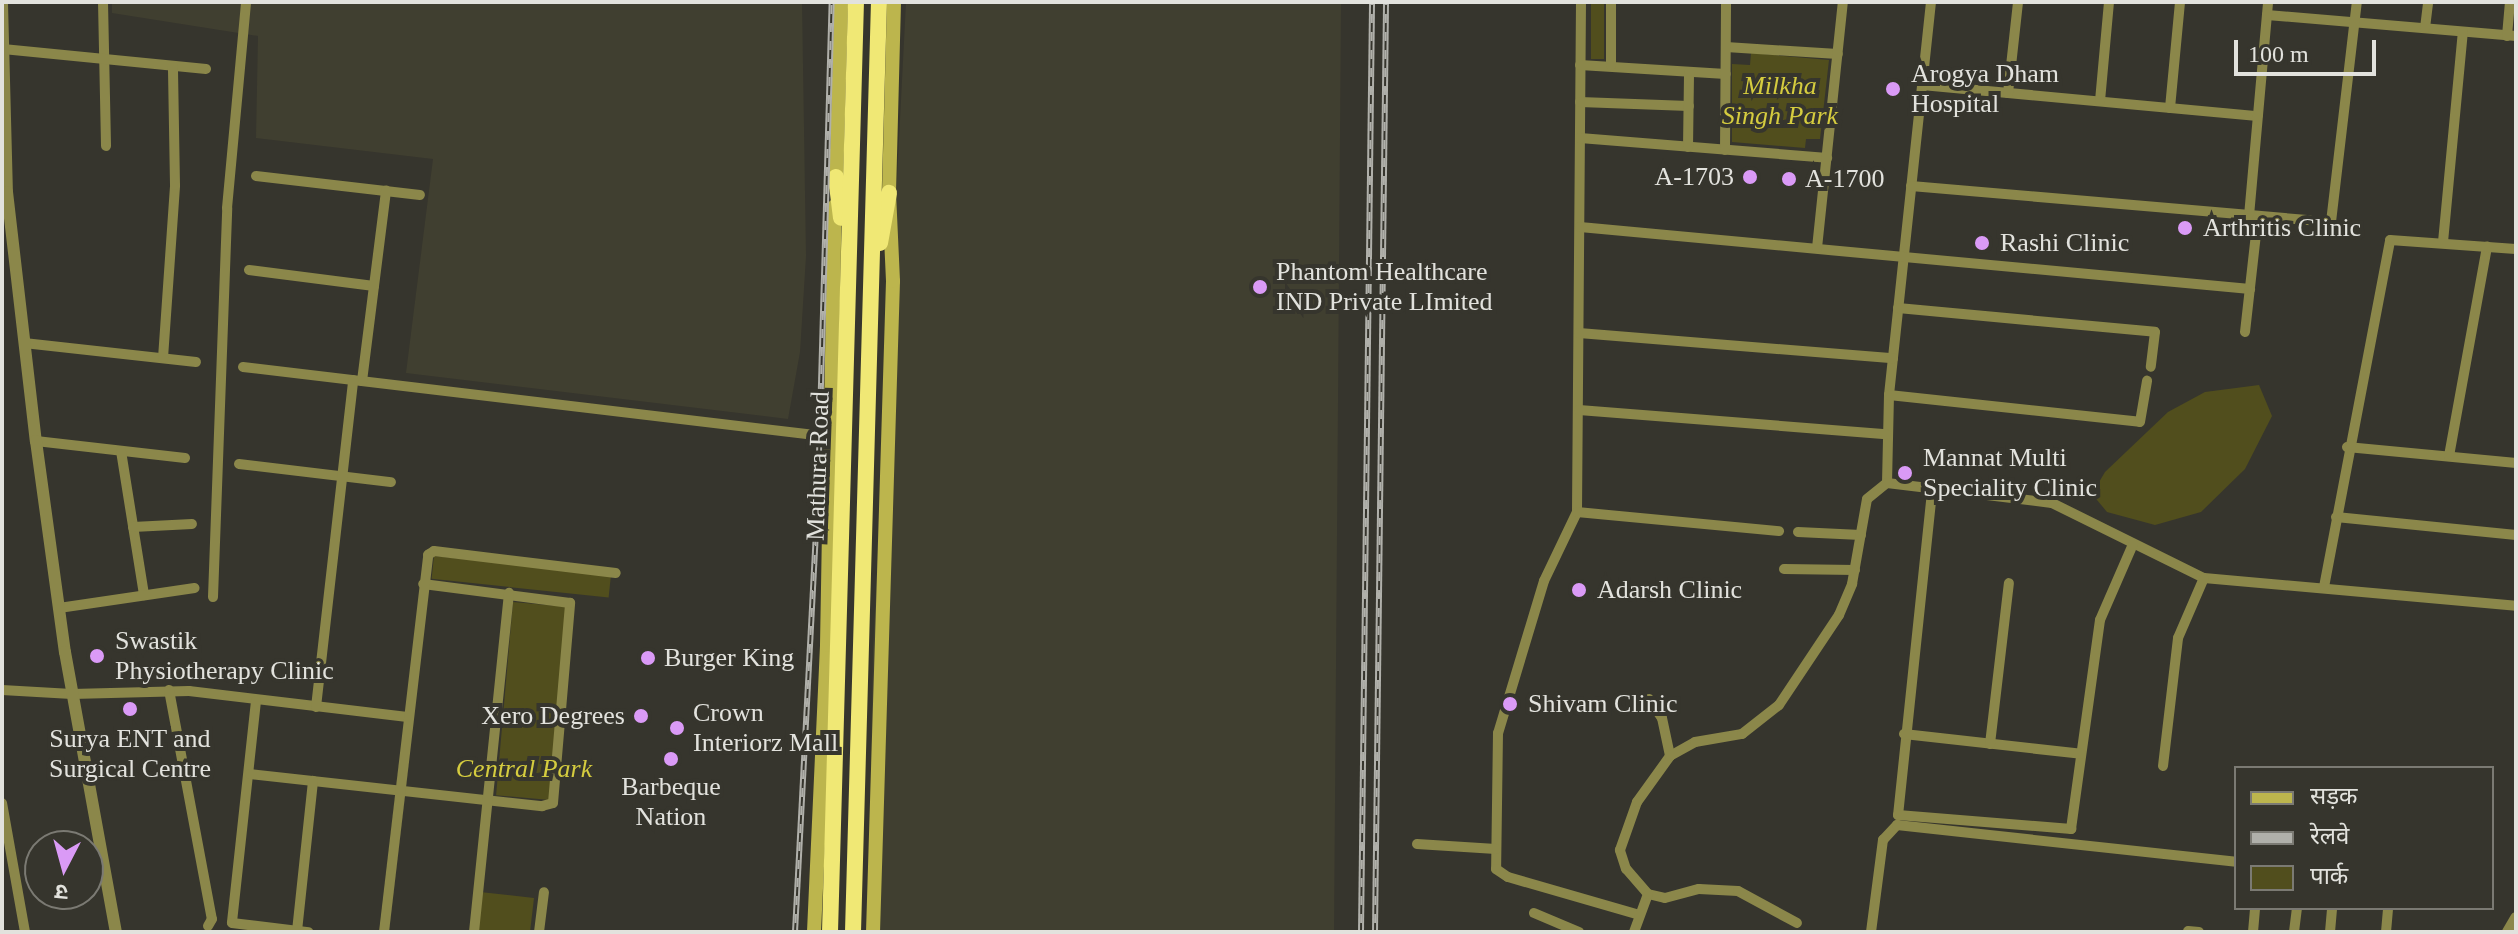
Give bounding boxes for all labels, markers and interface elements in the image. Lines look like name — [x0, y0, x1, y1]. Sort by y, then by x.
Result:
scale bar — [2238, 24, 2380, 74]
text: 100 m — [2248, 41, 2309, 67]
place label: Arogya Dham Hospital — [1911, 58, 2059, 120]
park label: Milkha Singh Park — [1722, 70, 1838, 132]
marker: Arogya Dham Hospital — [1882, 78, 1904, 100]
place label: A-1703 — [1655, 161, 1734, 193]
place label: A-1700 — [1805, 163, 1884, 195]
marker: A-1703 — [1741, 168, 1759, 186]
marker: A-1700 — [1780, 170, 1798, 188]
place label: Arthritis Clinic — [2203, 212, 2361, 244]
marker: Arthritis Clinic — [2174, 217, 2196, 239]
place label: Rashi Clinic — [2000, 227, 2129, 259]
marker: Rashi Clinic — [1971, 232, 1993, 254]
place label: Phantom Healthcare IND Private LImited — [1276, 256, 1493, 318]
marker: Phantom Healthcare IND Private LImited — [1251, 278, 1269, 296]
street label: Mathura Road — [800, 391, 836, 541]
place label: Mannat Multi Speciality Clinic — [1923, 442, 2097, 504]
marker: Mannat Multi Speciality Clinic — [1894, 462, 1916, 484]
place label: Adarsh Clinic — [1597, 574, 1742, 606]
marker: Adarsh Clinic — [1568, 579, 1590, 601]
place label: Swastik Physiotherapy Clinic — [115, 625, 334, 686]
place label: Burger King — [664, 642, 794, 674]
marker: Swastik Physiotherapy Clinic — [86, 645, 108, 667]
marker: Burger King — [639, 649, 657, 667]
place label: Shivam Clinic — [1528, 688, 1678, 720]
marker: Shivam Clinic — [1499, 693, 1521, 715]
place label: Crown Interiorz Mall — [693, 697, 838, 758]
marker: Surya ENT and Surgical Centre — [119, 698, 141, 720]
place label: Xero Degrees — [481, 700, 625, 732]
marker: Xero Degrees — [632, 707, 650, 725]
marker: Crown Interiorz Mall — [668, 719, 686, 737]
place label: Surya ENT and Surgical Centre — [49, 723, 211, 784]
marker: Barbeque Nation — [662, 750, 680, 768]
park label: Central Park — [456, 753, 592, 785]
legend — [2234, 766, 2494, 910]
place label: Barbeque Nation — [621, 771, 721, 832]
text: सड़क — [2310, 783, 2358, 809]
text: रेलवे — [2310, 823, 2349, 849]
north arrow — [24, 830, 104, 910]
text: पार्क — [2310, 863, 2348, 889]
text: उ — [54, 879, 69, 905]

